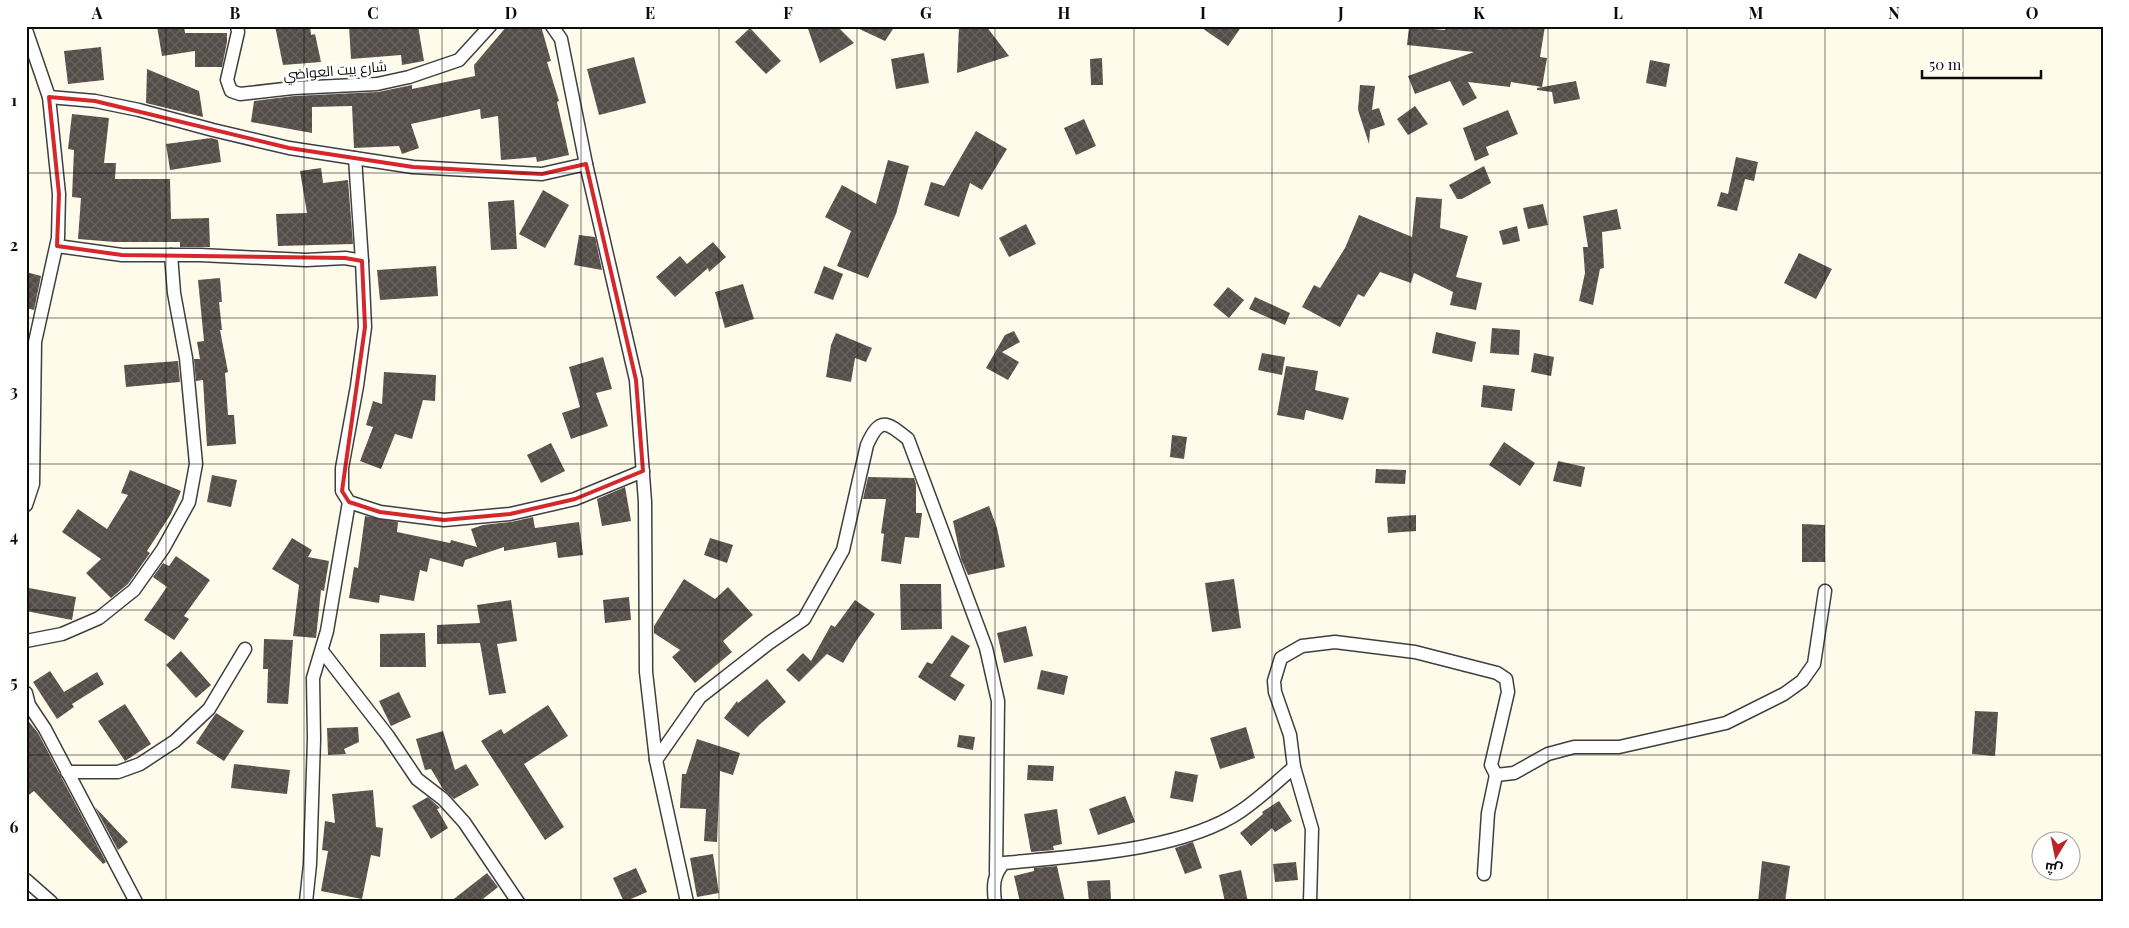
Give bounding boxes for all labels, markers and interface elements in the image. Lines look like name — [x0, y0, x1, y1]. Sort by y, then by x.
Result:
text: A — [91, 2, 103, 23]
text: B — [230, 2, 241, 23]
text: C — [367, 2, 379, 23]
text: D — [505, 2, 517, 23]
text: E — [645, 2, 655, 23]
text: F — [783, 2, 793, 23]
text: G — [920, 2, 932, 23]
text: H — [1058, 2, 1071, 23]
text: I — [1200, 2, 1206, 23]
text: J — [1337, 2, 1344, 23]
text: K — [1473, 2, 1485, 23]
text: L — [1613, 2, 1623, 23]
text: M — [1749, 2, 1764, 23]
text: N — [1888, 2, 1900, 23]
text: O — [2026, 2, 2038, 23]
scale bar — [1922, 48, 2040, 80]
text: 50 m — [1929, 54, 1962, 74]
street label: شارع بيت العواضي — [282, 56, 388, 86]
text: 1 — [11, 89, 17, 110]
text: 2 — [10, 234, 18, 255]
text: 3 — [10, 380, 18, 401]
text: 4 — [10, 525, 18, 546]
text: 5 — [10, 671, 18, 692]
text: 6 — [10, 816, 19, 837]
north arrow — [2032, 830, 2082, 880]
text: ش — [2043, 858, 2064, 880]

